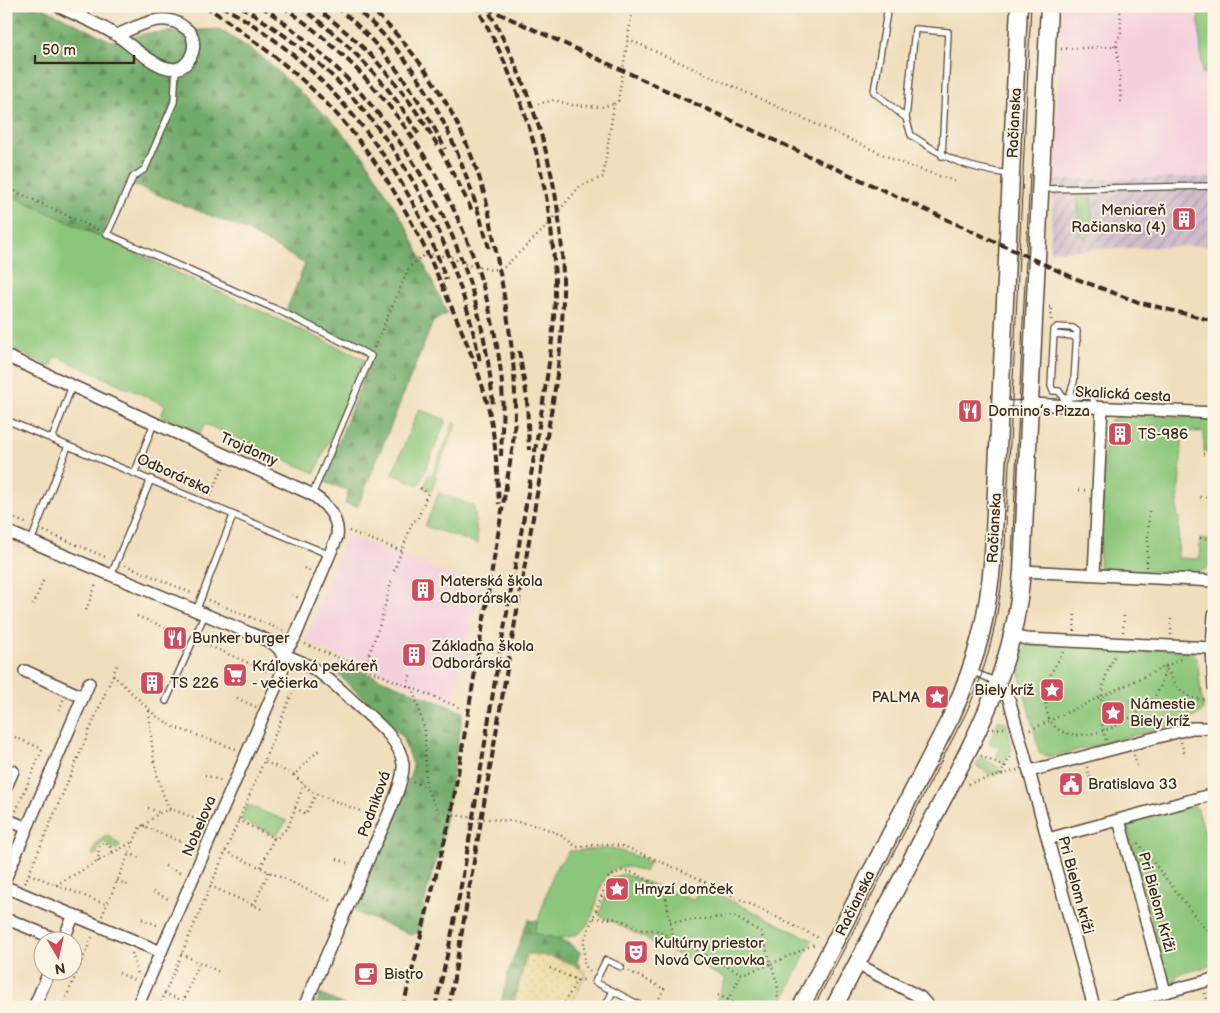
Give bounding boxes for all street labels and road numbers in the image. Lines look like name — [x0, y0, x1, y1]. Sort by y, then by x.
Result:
street label: Račianska — [1003, 87, 1026, 159]
street label: Skalická cesta — [1075, 382, 1171, 407]
street label: Trojdomy — [217, 428, 281, 471]
street label: Odborárska — [134, 450, 214, 499]
street label: Račianska — [983, 492, 1006, 564]
street label: Podniková — [354, 769, 395, 840]
street label: Nobelova — [178, 793, 221, 860]
street label: Pri Bielom kríži — [1053, 834, 1098, 936]
street label: Pri Bielom Kríži — [1134, 850, 1179, 954]
street label: Račianska — [831, 867, 879, 939]

